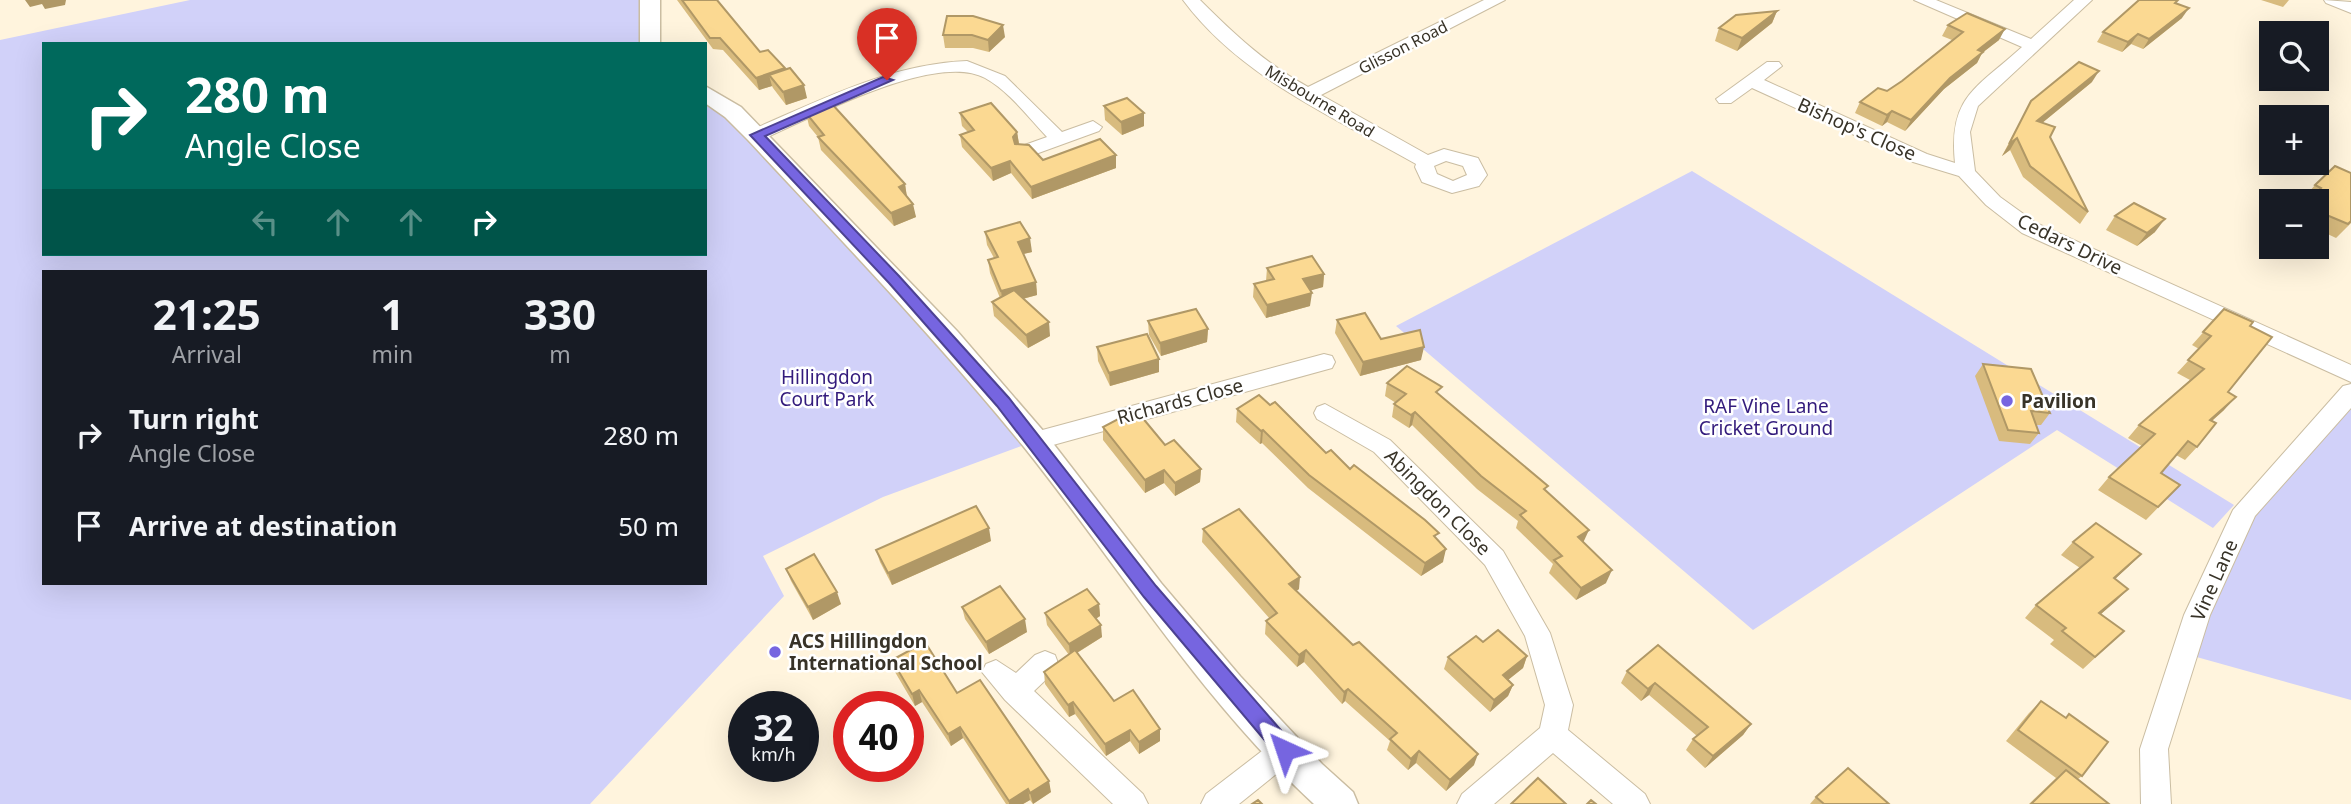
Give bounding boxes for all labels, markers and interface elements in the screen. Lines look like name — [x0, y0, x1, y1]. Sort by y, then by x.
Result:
pin — [857, 8, 917, 80]
street label: Glisson Road — [1355, 15, 1451, 79]
icon: arrive — [868, 19, 906, 57]
map controls — [2259, 21, 2329, 259]
button: search — [2259, 21, 2329, 91]
street label: Misbourne Road — [1261, 60, 1379, 142]
text: 280 m — [185, 61, 330, 127]
icon: right — [70, 70, 161, 161]
street label: Bishop's Close — [1794, 91, 1920, 167]
button: + — [2259, 105, 2329, 175]
text: Angle Close — [185, 124, 361, 167]
button: − — [2259, 189, 2329, 259]
icon: left — [246, 203, 284, 241]
icon: ahead — [319, 203, 357, 241]
icon: ahead — [392, 203, 430, 241]
icon: right — [465, 203, 503, 241]
street label: Cedars Drive — [2013, 207, 2127, 281]
text: 21:25 — [153, 285, 261, 342]
text: 1 — [380, 285, 404, 342]
text: 330 — [524, 285, 596, 342]
text: Arrival — [172, 338, 242, 370]
text: min — [372, 338, 413, 370]
text: m — [549, 338, 571, 370]
park label: Hillingdon Court Park — [779, 364, 875, 412]
street label: Richards Close — [1114, 372, 1246, 430]
place label: Pavilion — [2021, 388, 2096, 414]
park label: RAF Vine Lane Cricket Ground — [1699, 393, 1833, 441]
marker: Pavilion — [1999, 393, 2015, 409]
text: Turn right — [129, 401, 259, 437]
icon: right — [70, 416, 108, 454]
text: 280 m — [603, 417, 679, 453]
text: Angle Close — [129, 437, 255, 469]
street label: Abingdon Close — [1379, 443, 1497, 561]
icon: arrive — [70, 507, 108, 545]
text: Arrive at destination — [129, 508, 398, 544]
text: 50 m — [618, 508, 679, 544]
street label: Vine Lane — [2184, 535, 2244, 625]
place label: ACS Hillingdon International School — [789, 628, 983, 676]
marker: ACS Hillingdon International School — [767, 644, 783, 660]
speed limit sign: 40 — [833, 691, 924, 782]
text: 32 — [753, 704, 794, 751]
position arrow — [1248, 713, 1322, 787]
text: km/h — [751, 742, 796, 766]

